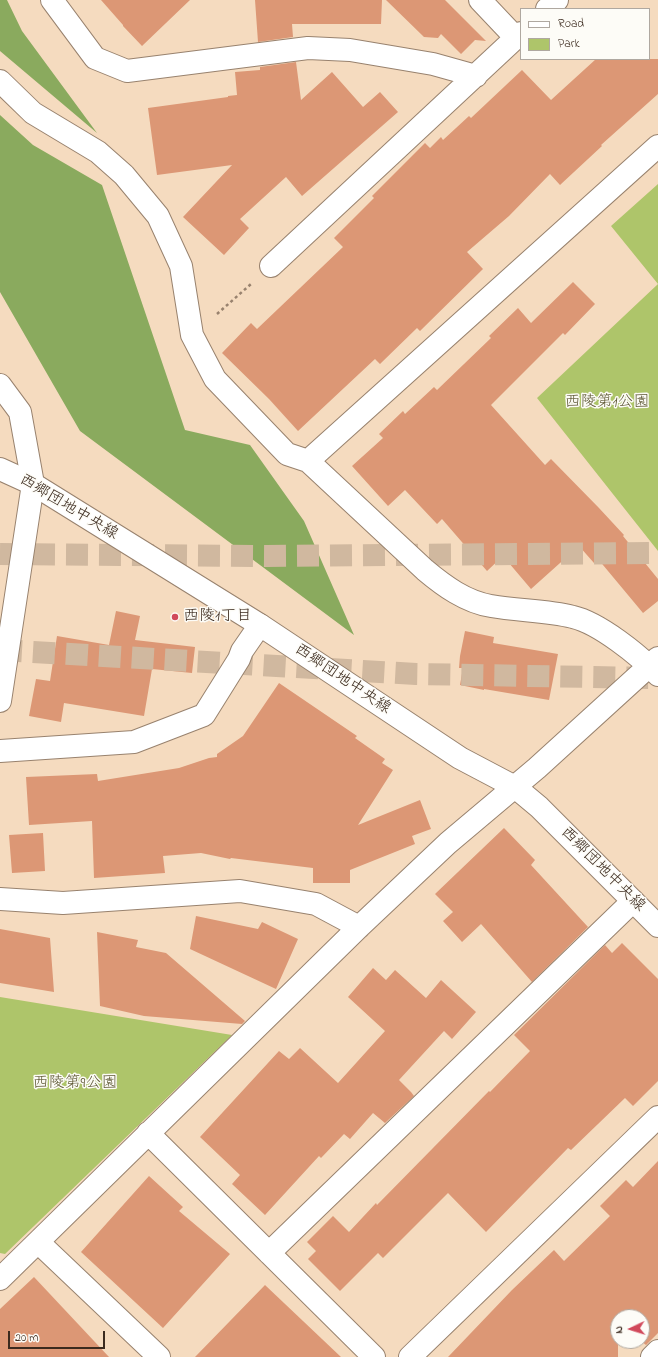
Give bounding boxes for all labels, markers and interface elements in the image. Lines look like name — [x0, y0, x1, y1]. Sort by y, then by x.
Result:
legend — [520, 8, 650, 60]
text: Road — [558, 15, 584, 33]
text: Park — [558, 35, 580, 53]
park label: 西陵第1公園 — [564, 393, 650, 413]
street label: 西郷団地中央線 — [15, 471, 121, 545]
place label: 西陵1丁目 — [183, 607, 252, 627]
marker: 西陵1丁目 — [170, 612, 180, 622]
street label: 西郷団地中央線 — [290, 641, 394, 719]
street label: 西郷団地中央線 — [556, 824, 648, 916]
park label: 西陵第9公園 — [33, 1074, 117, 1094]
north arrow — [610, 1309, 650, 1349]
scale bar — [10, 1323, 107, 1349]
text: N — [611, 1325, 627, 1334]
text: 20 m — [15, 1329, 38, 1347]

